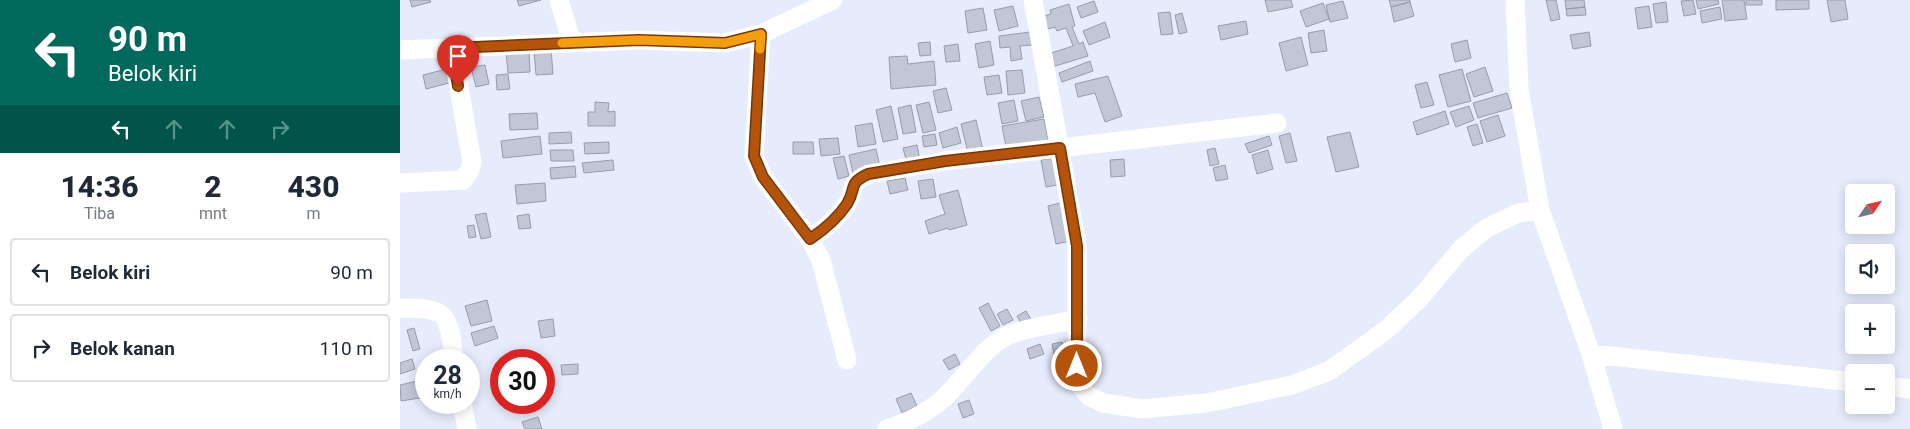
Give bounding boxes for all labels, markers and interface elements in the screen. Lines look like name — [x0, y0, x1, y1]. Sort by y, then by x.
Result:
text: 90 m — [108, 19, 187, 60]
icon: left — [25, 20, 90, 85]
pin — [437, 35, 479, 86]
icon: arrive — [444, 42, 472, 70]
text: Belok kiri — [108, 61, 197, 86]
icon: left — [107, 115, 135, 143]
icon: ahead — [160, 115, 188, 143]
icon: ahead — [213, 115, 241, 143]
icon: right — [266, 115, 294, 143]
text: 14:36 — [61, 169, 138, 204]
text: 2 — [204, 169, 222, 204]
text: 430 — [288, 169, 339, 204]
north arrow — [1845, 184, 1895, 234]
map controls — [1845, 184, 1895, 414]
text: Tiba — [84, 204, 115, 223]
text: mnt — [199, 204, 227, 223]
text: m — [306, 204, 321, 223]
button: sound — [1845, 244, 1895, 294]
icon: left — [27, 258, 55, 286]
text: Belok kiri — [70, 261, 150, 284]
text: 90 m — [330, 261, 373, 284]
button: + — [1845, 304, 1895, 354]
icon: right — [27, 334, 55, 362]
text: Belok kanan — [70, 337, 175, 360]
text: 110 m — [320, 337, 373, 360]
position arrow — [1050, 339, 1102, 391]
speed limit sign: 30 — [490, 349, 555, 414]
text: 28 — [433, 361, 462, 390]
button: − — [1845, 364, 1895, 414]
text: km/h — [433, 387, 462, 401]

